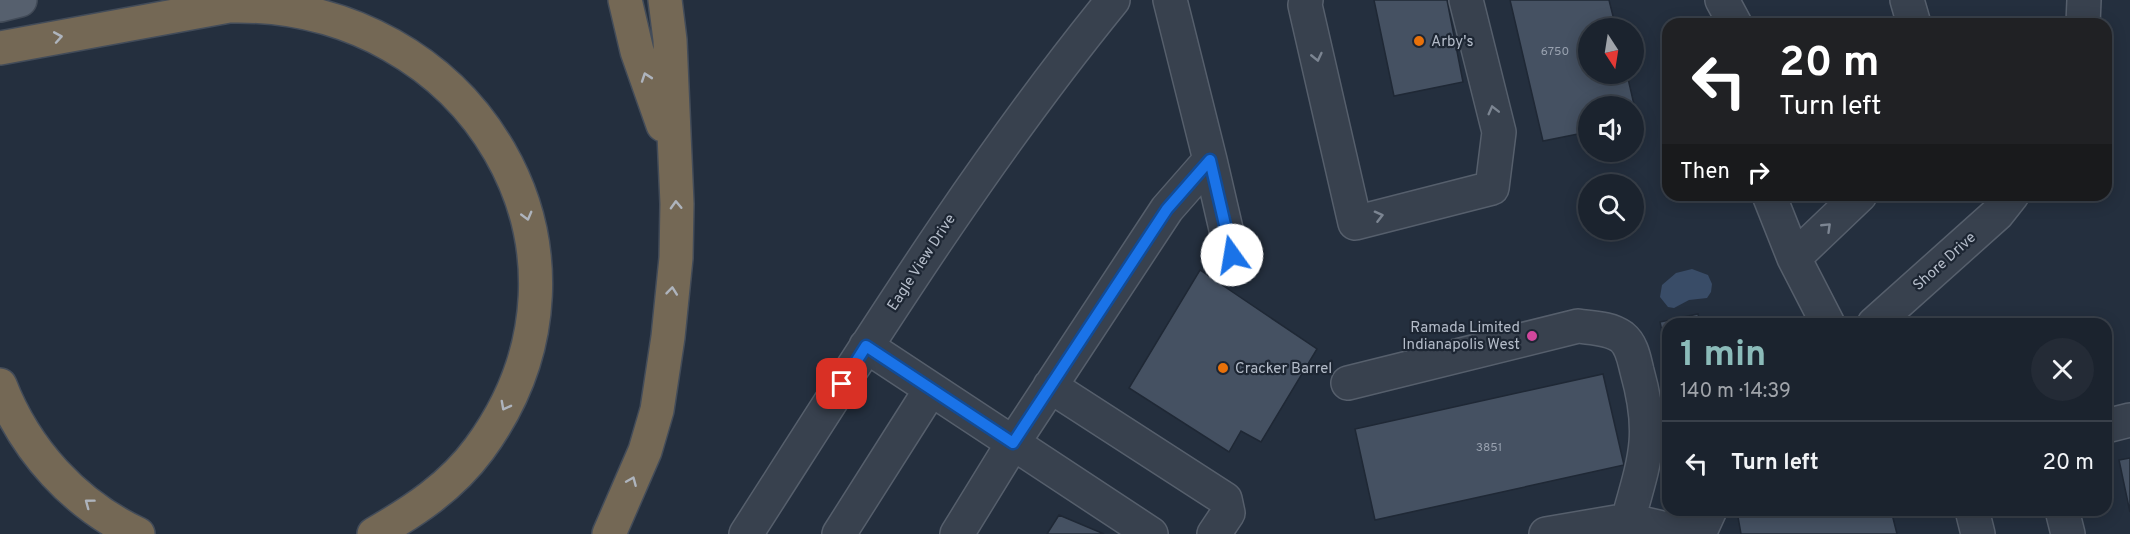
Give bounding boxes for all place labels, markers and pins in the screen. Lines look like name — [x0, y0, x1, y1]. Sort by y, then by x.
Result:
place label: Arby's — [1431, 33, 1473, 52]
marker: Arby's — [1412, 34, 1426, 48]
place label: Ramada Limited Indianapolis West — [1402, 319, 1520, 355]
marker: Ramada Limited Indianapolis West — [1525, 329, 1539, 343]
pin — [816, 358, 867, 409]
place label: Cracker Barrel — [1235, 360, 1332, 379]
marker: Cracker Barrel — [1216, 361, 1230, 375]

